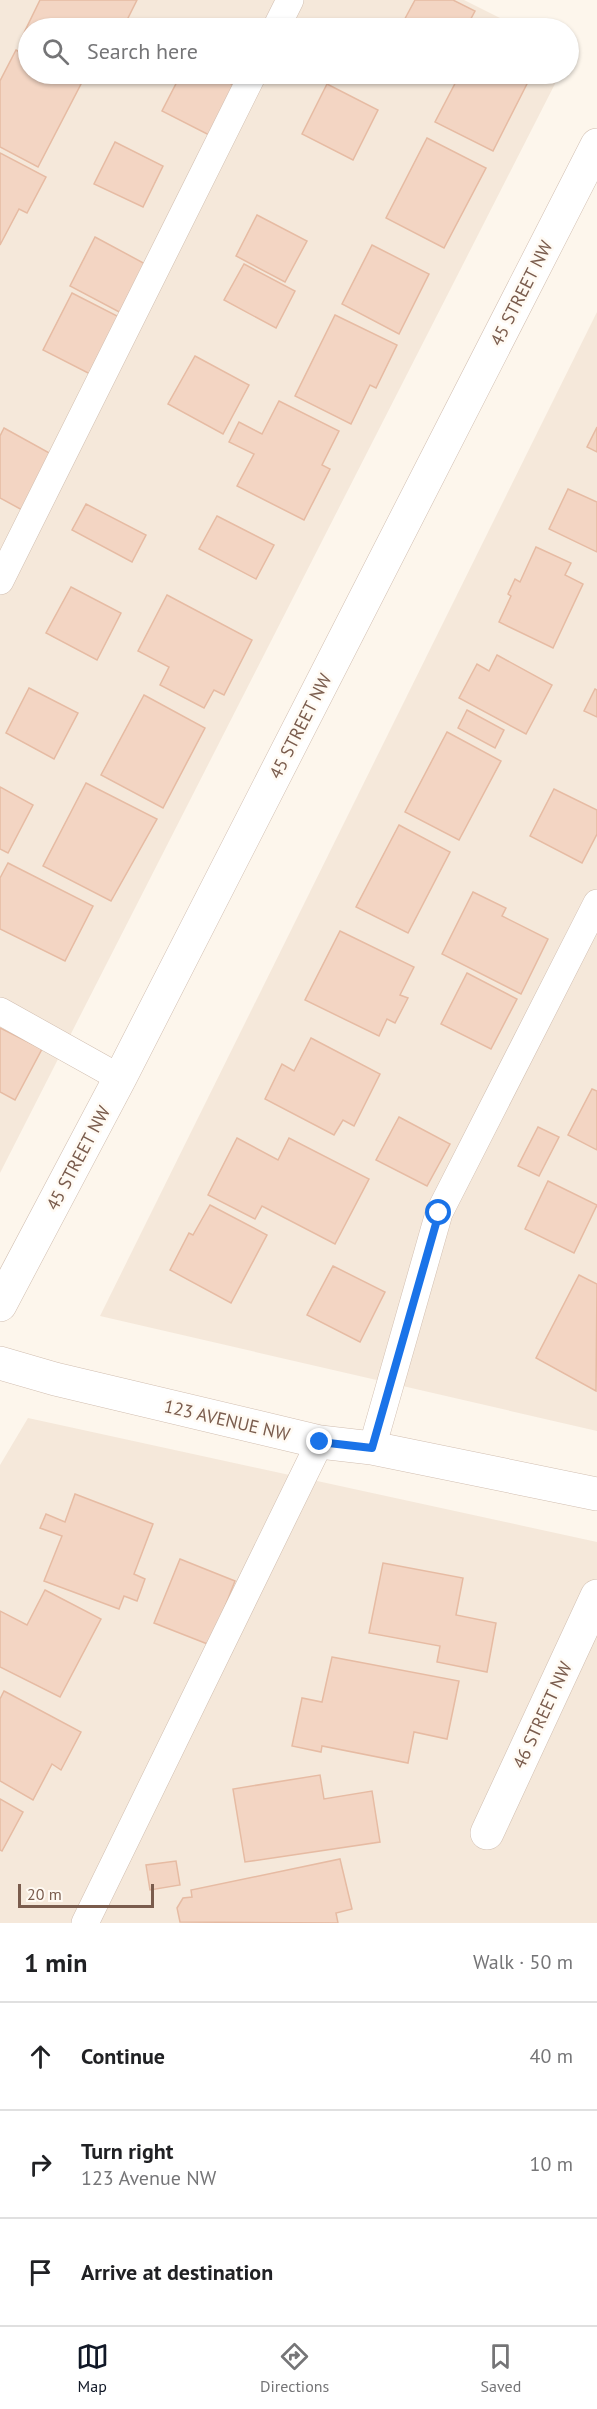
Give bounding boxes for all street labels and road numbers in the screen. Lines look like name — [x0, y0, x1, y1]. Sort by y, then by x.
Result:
street label: 45 STREET NW — [485, 236, 557, 349]
street label: 45 STREET NW — [264, 669, 336, 782]
street label: 45 STREET NW — [41, 1102, 115, 1214]
street label: 123 AVENUE NW — [162, 1394, 292, 1446]
street label: 46 STREET NW — [507, 1658, 577, 1772]

